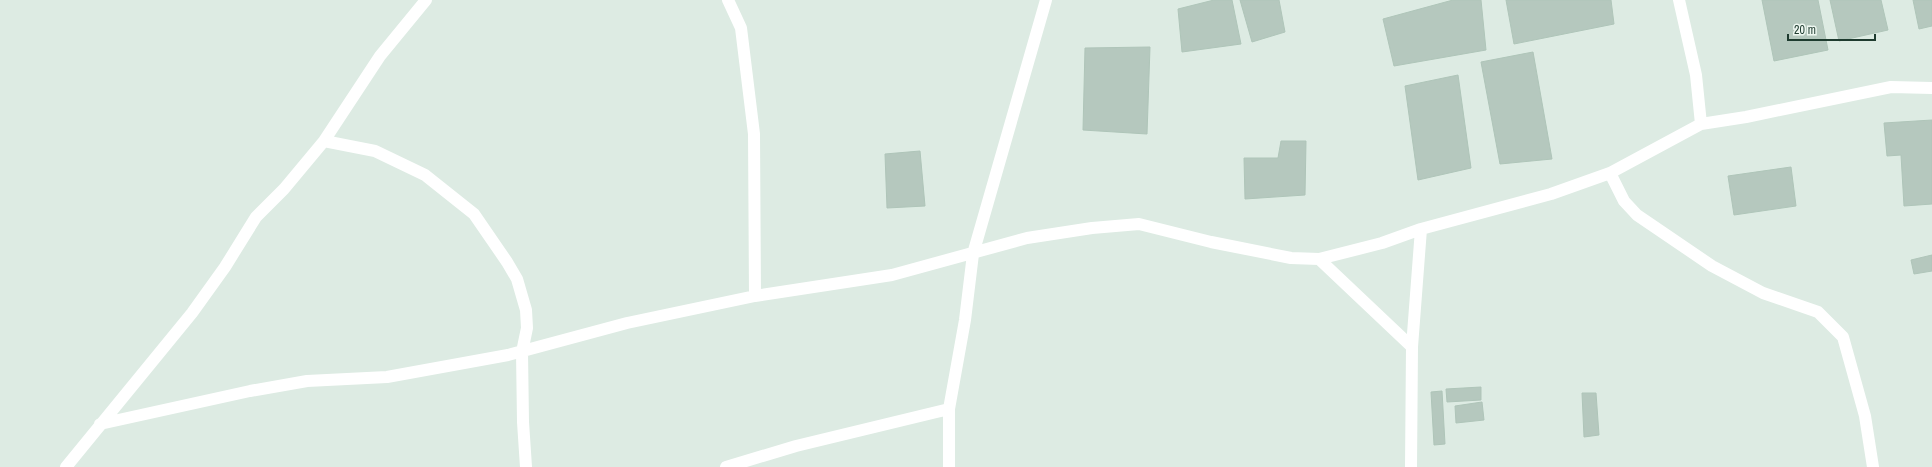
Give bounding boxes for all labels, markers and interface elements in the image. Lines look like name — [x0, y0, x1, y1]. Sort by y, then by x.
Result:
scale bar — [1788, 16, 1875, 42]
text: 20 m — [1794, 22, 1816, 38]

